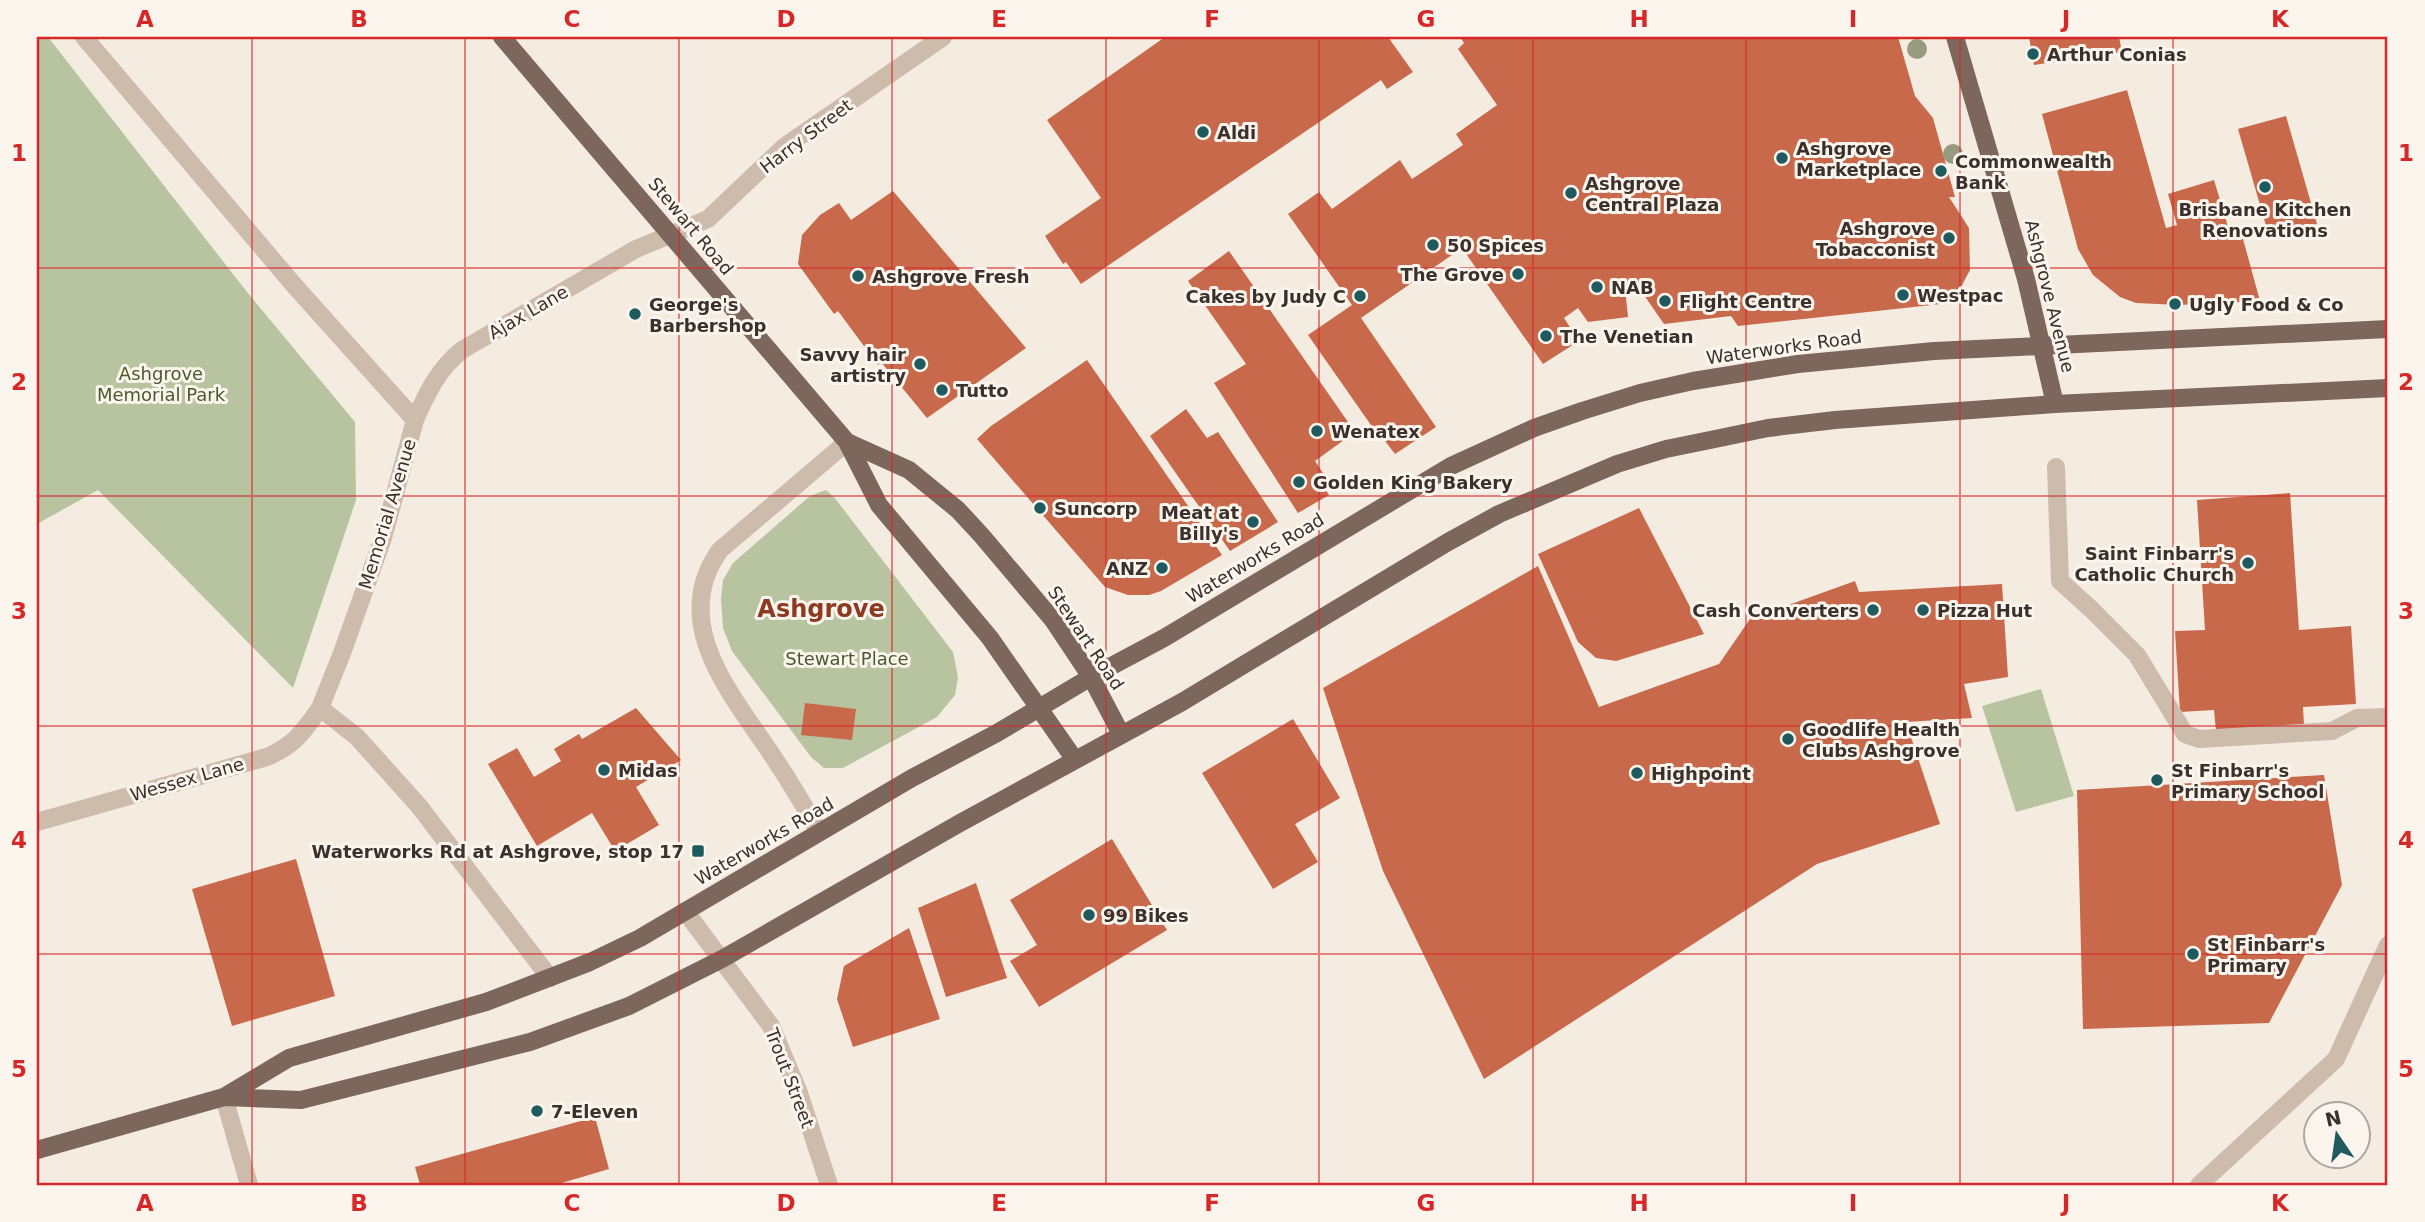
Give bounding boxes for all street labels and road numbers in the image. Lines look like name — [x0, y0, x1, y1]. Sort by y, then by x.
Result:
street label: Harry Street — [756, 94, 856, 178]
street label: Stewart Road — [644, 173, 738, 279]
street label: Ashgrove Avenue — [2021, 217, 2079, 375]
street label: Ajax Lane — [485, 281, 571, 343]
street label: Waterworks Road — [1705, 326, 1863, 368]
street label: Memorial Avenue — [354, 436, 420, 592]
street label: Waterworks Road — [1182, 509, 1328, 607]
street label: Stewart Road — [1044, 582, 1128, 694]
street label: Wessex Lane — [128, 753, 246, 805]
street label: Waterworks Road — [691, 793, 837, 889]
street label: Trout Street — [761, 1024, 819, 1131]

